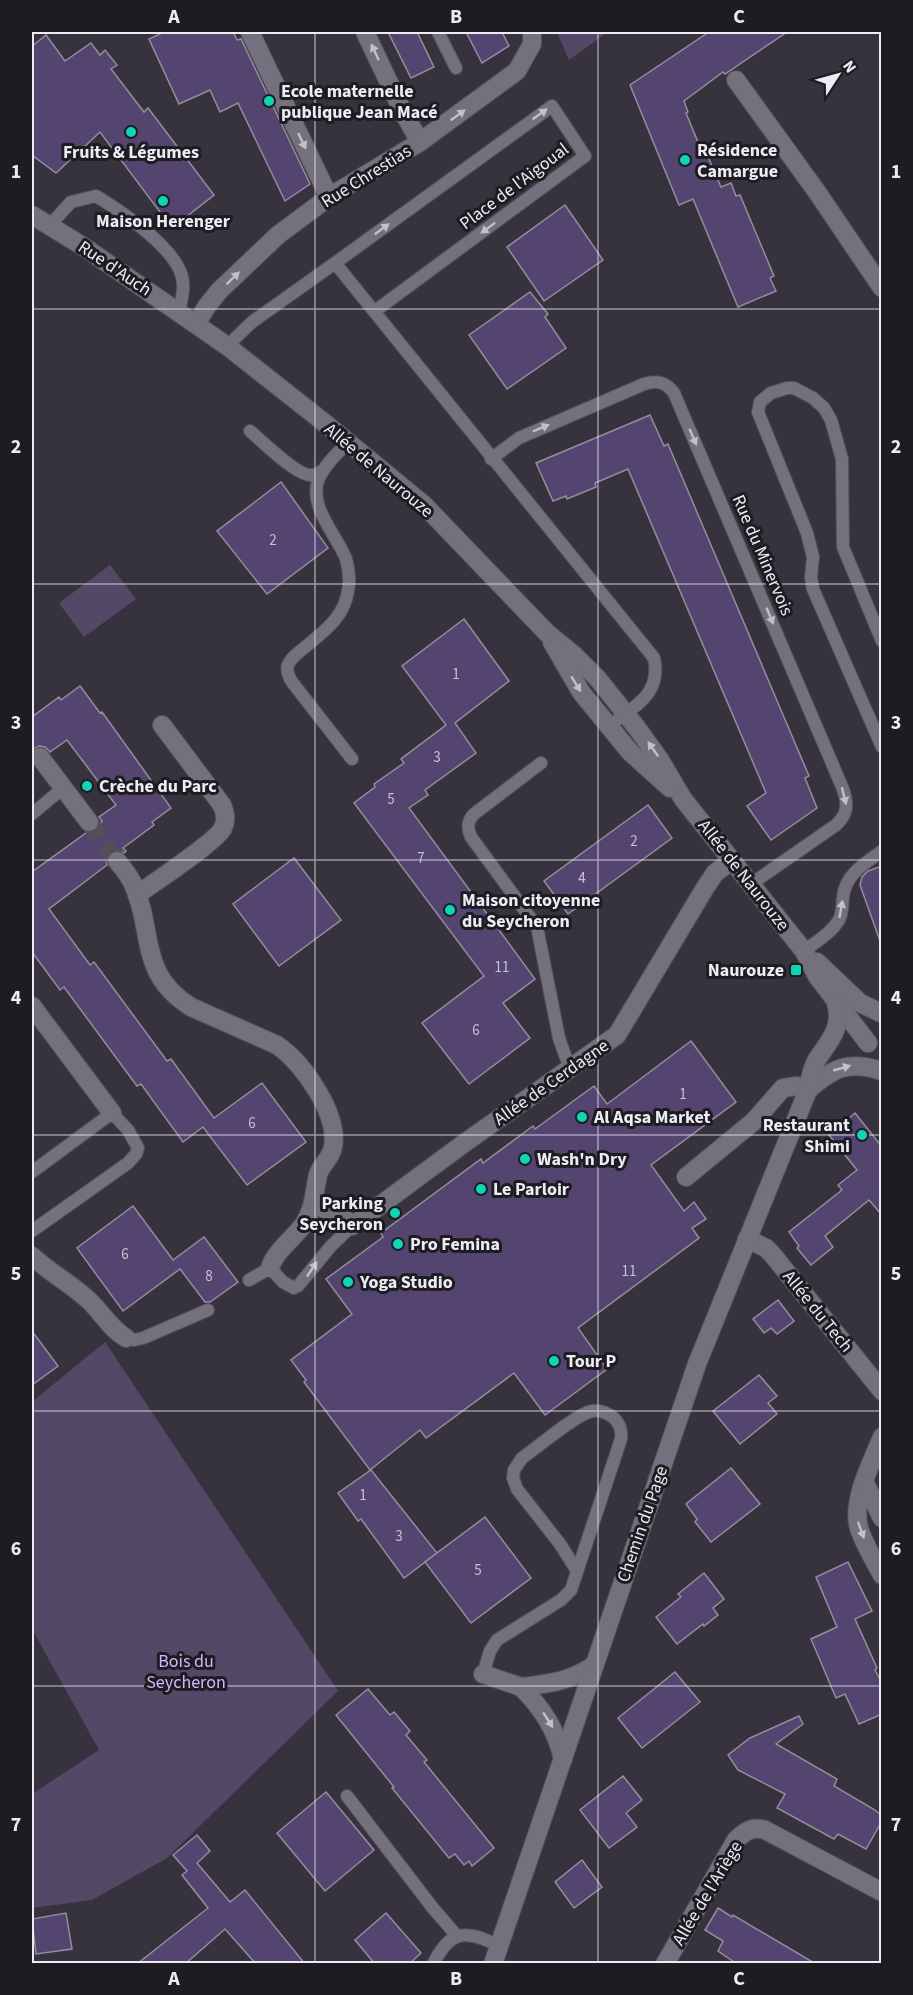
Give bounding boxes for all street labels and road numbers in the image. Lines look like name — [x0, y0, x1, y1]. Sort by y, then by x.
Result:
street label: Place de l'Aigoual — [454, 137, 574, 236]
street label: Rue Chrestias — [316, 139, 416, 214]
street label: Rue d'Auch — [73, 235, 156, 302]
street label: Allée de Naurouze — [319, 417, 439, 524]
street label: Rue du Minervois — [726, 491, 799, 619]
street label: Allée de Naurouze — [692, 814, 795, 936]
street label: Allée de Cerdagne — [489, 1033, 614, 1131]
street label: Allée du Tech — [777, 1265, 859, 1358]
street label: Chemin du Page — [611, 1463, 674, 1586]
street label: Allée de l'Ariège — [666, 1836, 749, 1950]

